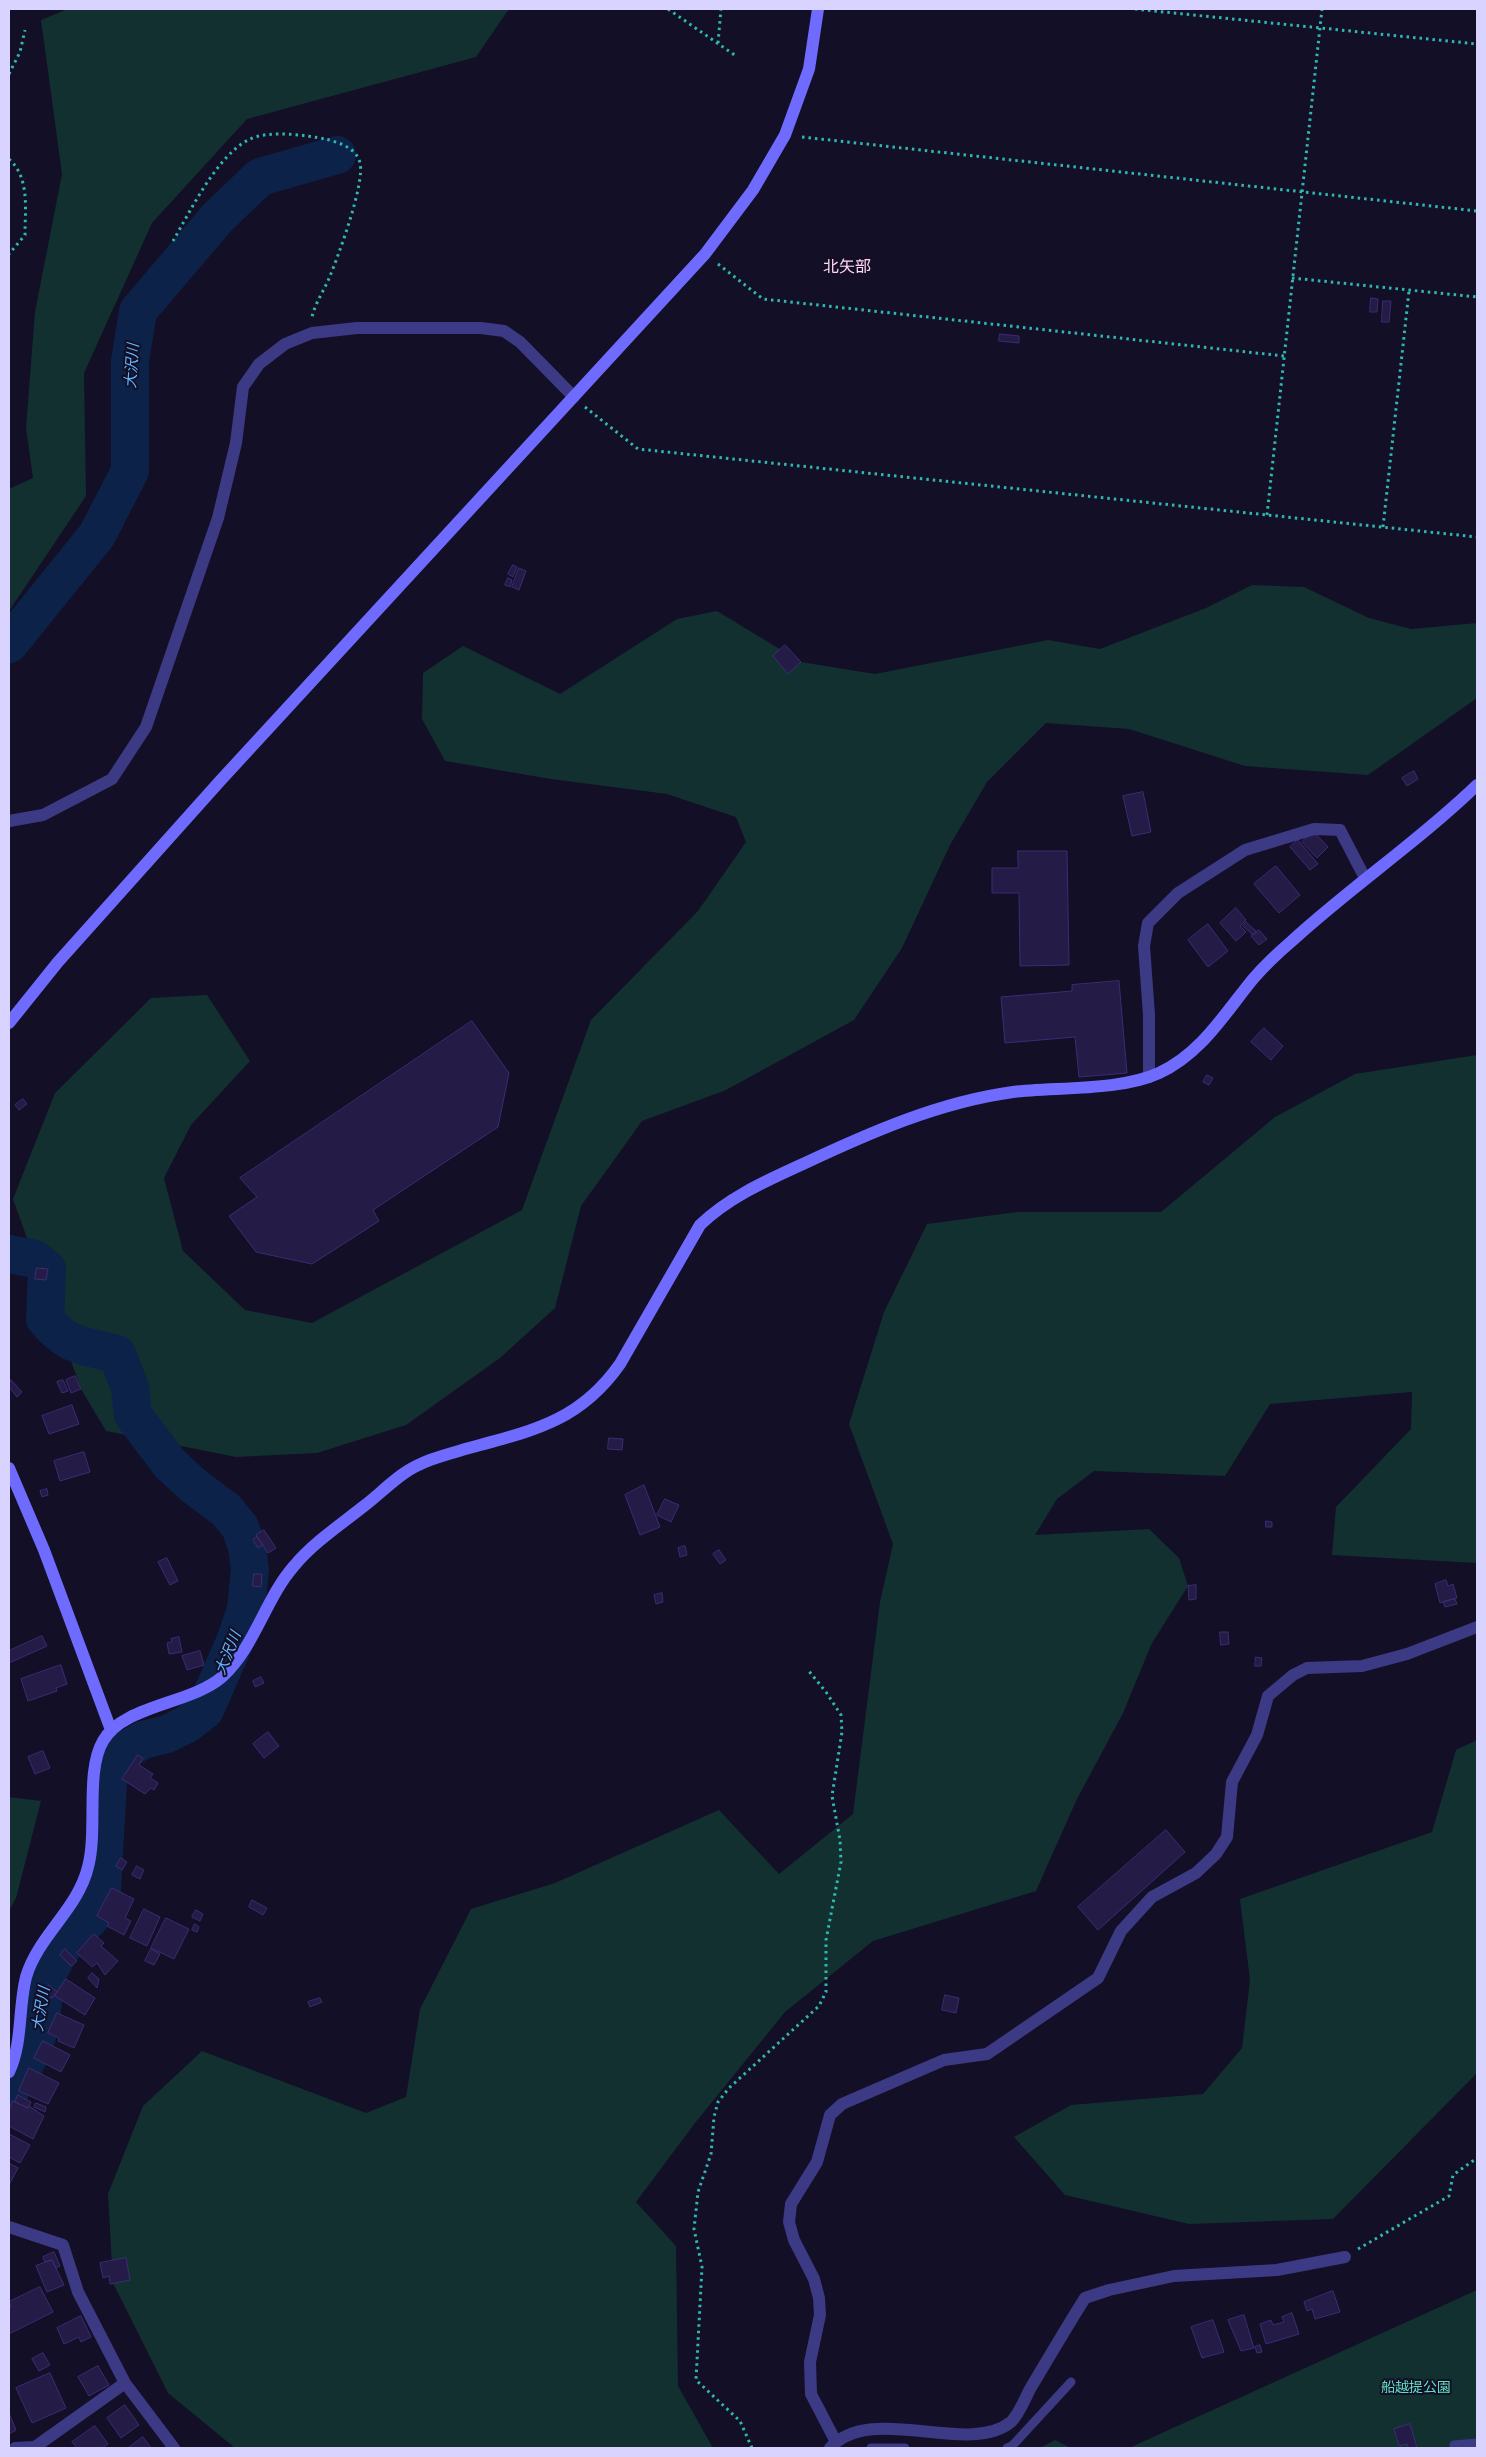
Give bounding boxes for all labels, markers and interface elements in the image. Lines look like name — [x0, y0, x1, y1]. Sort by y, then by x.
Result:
district label: 北矢部 — [823, 257, 871, 277]
water label: 大沢川 — [121, 343, 143, 389]
water label: 大沢川 — [211, 1629, 245, 1677]
water label: 大沢川 — [29, 1985, 53, 2033]
park label: 船越提公園 — [1381, 2379, 1451, 2395]

